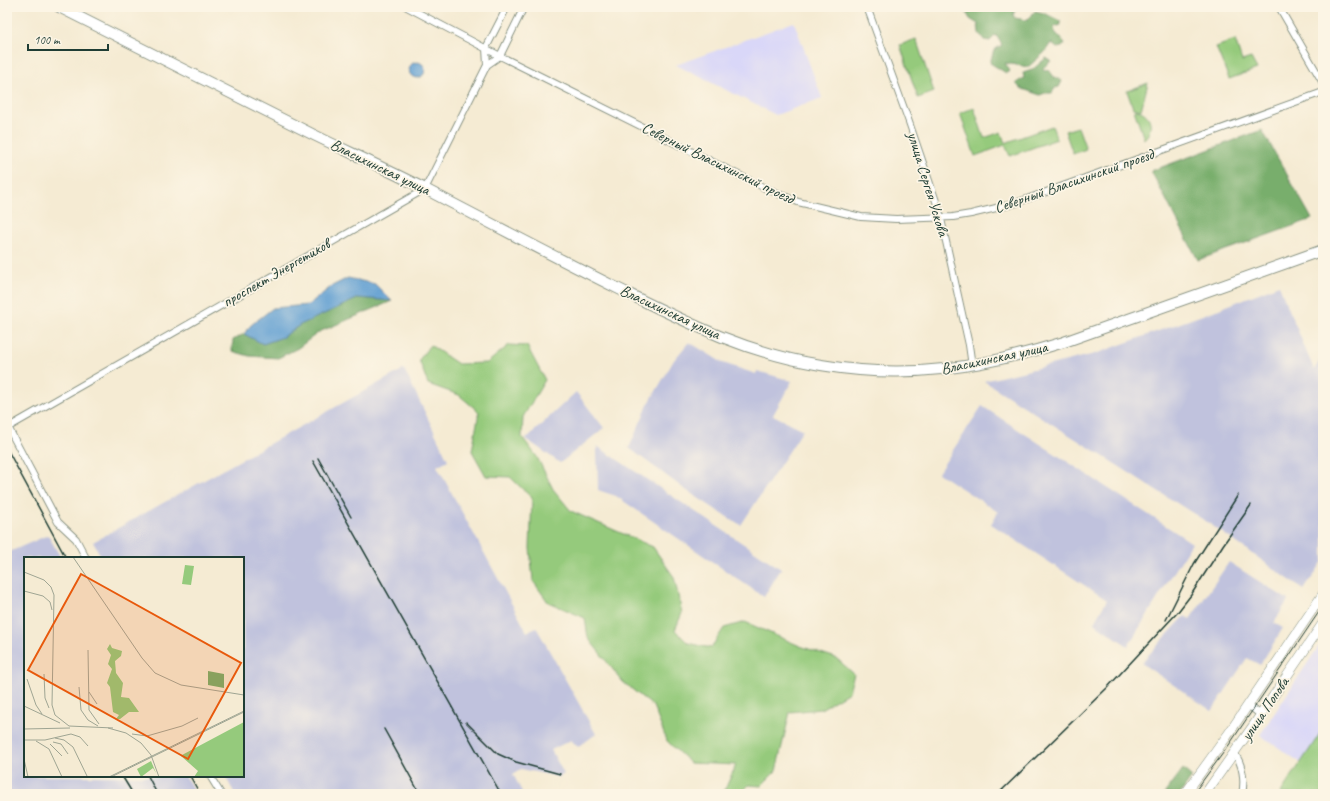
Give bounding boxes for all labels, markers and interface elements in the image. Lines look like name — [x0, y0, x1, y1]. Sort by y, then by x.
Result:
scale bar — [28, 26, 108, 52]
text: 100 m — [34, 32, 61, 48]
street label: Северный Власихинский проезд — [639, 117, 799, 209]
street label: улица Сергея Ускова — [902, 128, 954, 240]
street label: Власихинская улица — [327, 134, 434, 200]
street label: Северный Власихинский проезд — [992, 144, 1158, 218]
street label: проспект Энергетиков — [219, 233, 336, 312]
street label: Власихинская улица — [617, 280, 725, 345]
street label: Власихинская улица — [939, 337, 1051, 379]
inset map — [24, 557, 244, 777]
street label: улица Попова — [1236, 672, 1294, 745]

